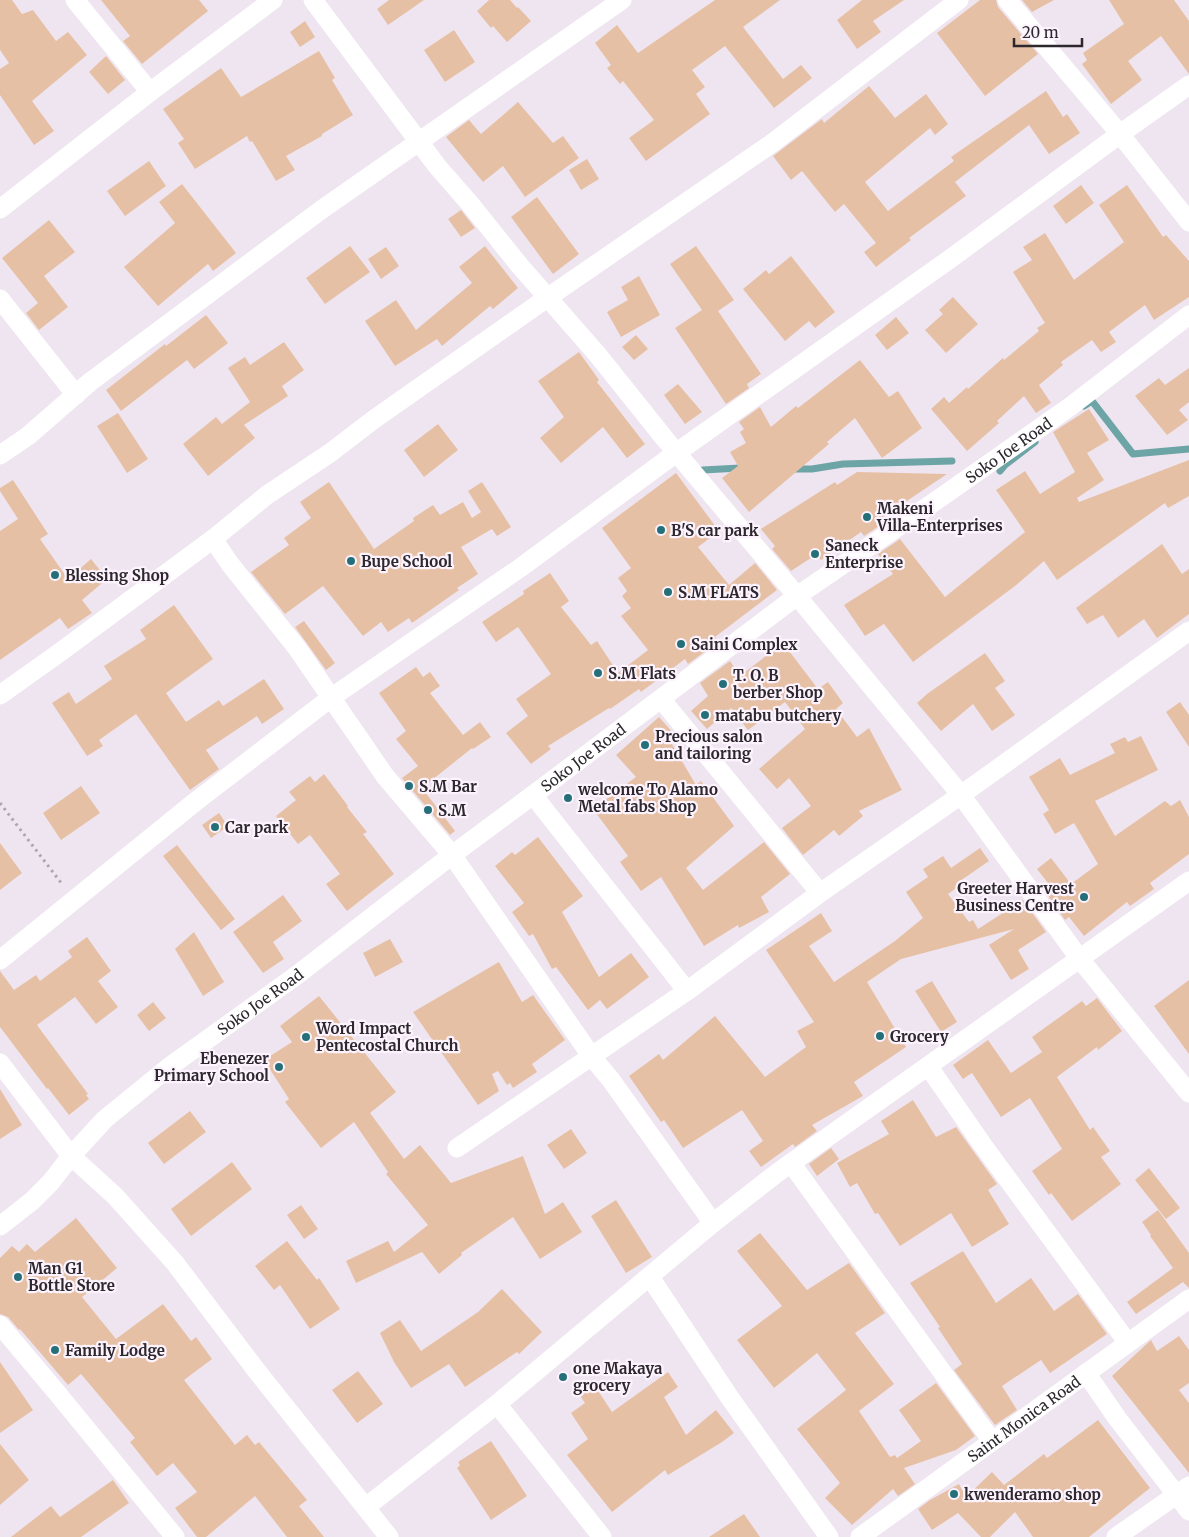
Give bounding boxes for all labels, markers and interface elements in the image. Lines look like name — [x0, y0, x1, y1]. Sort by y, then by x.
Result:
scale bar — [1014, 15, 1082, 47]
text: 20 m — [1022, 23, 1059, 42]
street label: Soko Joe Road — [961, 413, 1055, 487]
place label: Makeni Villa-Enterprises — [876, 499, 1003, 535]
marker: Makeni Villa-Enterprises — [861, 511, 873, 523]
place label: B'S car park — [671, 521, 759, 540]
marker: B'S car park — [655, 524, 667, 536]
place label: Saneck Enterprise — [825, 536, 903, 572]
marker: Saneck Enterprise — [809, 548, 821, 560]
place label: Bupe School — [361, 552, 452, 571]
marker: Bupe School — [345, 555, 357, 567]
place label: Blessing Shop — [65, 566, 170, 585]
marker: Blessing Shop — [49, 569, 61, 581]
place label: S.M FLATS — [678, 583, 759, 602]
marker: S.M FLATS — [662, 586, 674, 598]
place label: Saini Complex — [691, 635, 798, 654]
marker: Saini Complex — [675, 638, 687, 650]
place label: S.M Flats — [608, 664, 676, 683]
place label: T. O. B berber Shop — [733, 666, 823, 702]
marker: S.M Flats — [592, 667, 604, 679]
marker: T. O. B berber Shop — [717, 678, 729, 690]
place label: matabu butchery — [715, 706, 841, 725]
marker: matabu butchery — [699, 709, 711, 721]
street label: Soko Joe Road — [537, 719, 629, 795]
place label: Precious salon and tailoring — [655, 727, 763, 763]
marker: Precious salon and tailoring — [639, 739, 651, 751]
place label: S.M Bar — [419, 777, 477, 796]
marker: S.M Bar — [403, 780, 415, 792]
place label: welcome To Alamo Metal fabs Shop — [577, 780, 718, 816]
marker: welcome To Alamo Metal fabs Shop — [562, 792, 574, 804]
place label: S.M — [438, 801, 467, 820]
marker: S.M — [422, 804, 434, 816]
place label: Car park — [225, 818, 288, 837]
marker: Car park — [209, 821, 221, 833]
place label: Greeter Harvest Business Centre — [955, 879, 1074, 915]
marker: Greeter Harvest Business Centre — [1078, 891, 1090, 903]
street label: Soko Joe Road — [213, 964, 307, 1039]
place label: Word Impact Pentecostal Church — [315, 1019, 458, 1055]
place label: Grocery — [890, 1027, 949, 1046]
marker: Grocery — [874, 1030, 886, 1042]
marker: Word Impact Pentecostal Church — [300, 1031, 312, 1043]
place label: Ebenezer Primary School — [154, 1049, 269, 1085]
marker: Ebenezer Primary School — [273, 1061, 285, 1073]
place label: Man G1 Bottle Store — [28, 1259, 115, 1295]
marker: Man G1 Bottle Store — [12, 1271, 24, 1283]
place label: Family Lodge — [65, 1341, 165, 1360]
marker: Family Lodge — [49, 1344, 61, 1356]
place label: one Makaya grocery — [573, 1359, 663, 1395]
marker: one Makaya grocery — [557, 1371, 569, 1383]
street label: Saint Monica Road — [963, 1371, 1084, 1466]
place label: kwenderamo shop — [964, 1485, 1101, 1504]
marker: kwenderamo shop — [948, 1488, 960, 1500]

